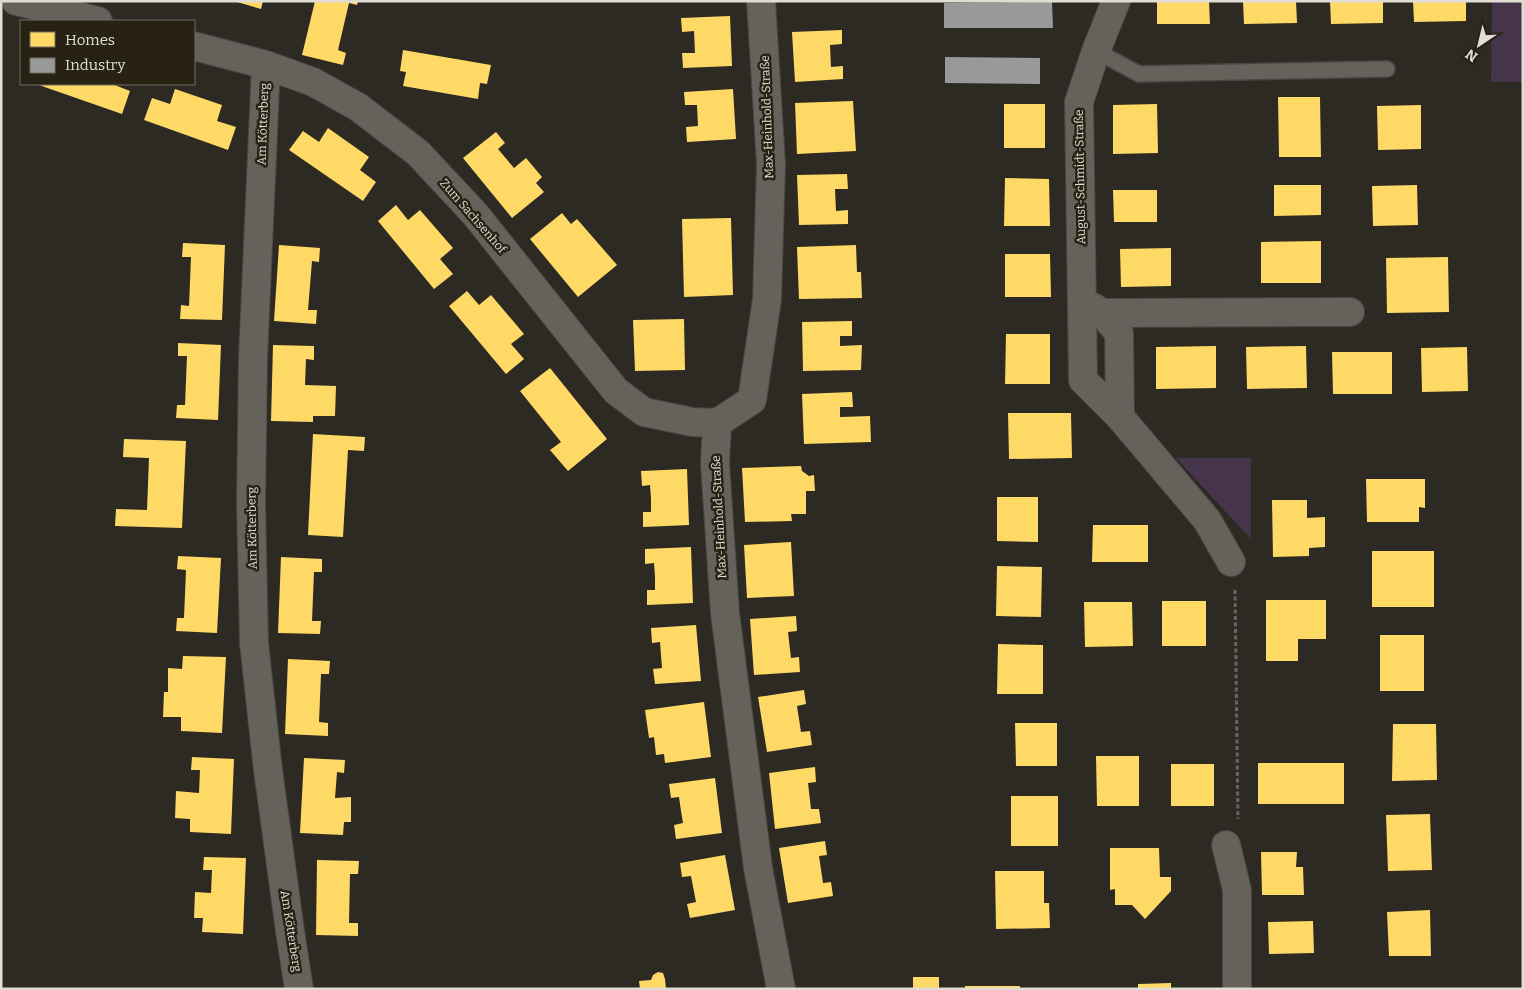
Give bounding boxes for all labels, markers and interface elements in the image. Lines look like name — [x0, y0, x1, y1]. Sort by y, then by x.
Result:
legend — [20, 20, 195, 85]
north arrow — [1454, 20, 1504, 70]
text: Homes — [65, 31, 115, 49]
text: N — [1462, 45, 1481, 65]
street label: Max-Heinhold-Straße — [758, 55, 776, 179]
text: Industry — [65, 56, 125, 74]
street label: Am Kötterberg — [255, 82, 271, 165]
street label: August-Schmidt-Straße — [1072, 109, 1088, 245]
street label: Zum Sachsenhof — [437, 176, 510, 257]
street label: Max-Heinhold-Straße — [709, 455, 729, 579]
street label: Am Kötterberg — [244, 486, 260, 569]
street label: Am Kötterberg — [278, 889, 304, 973]

